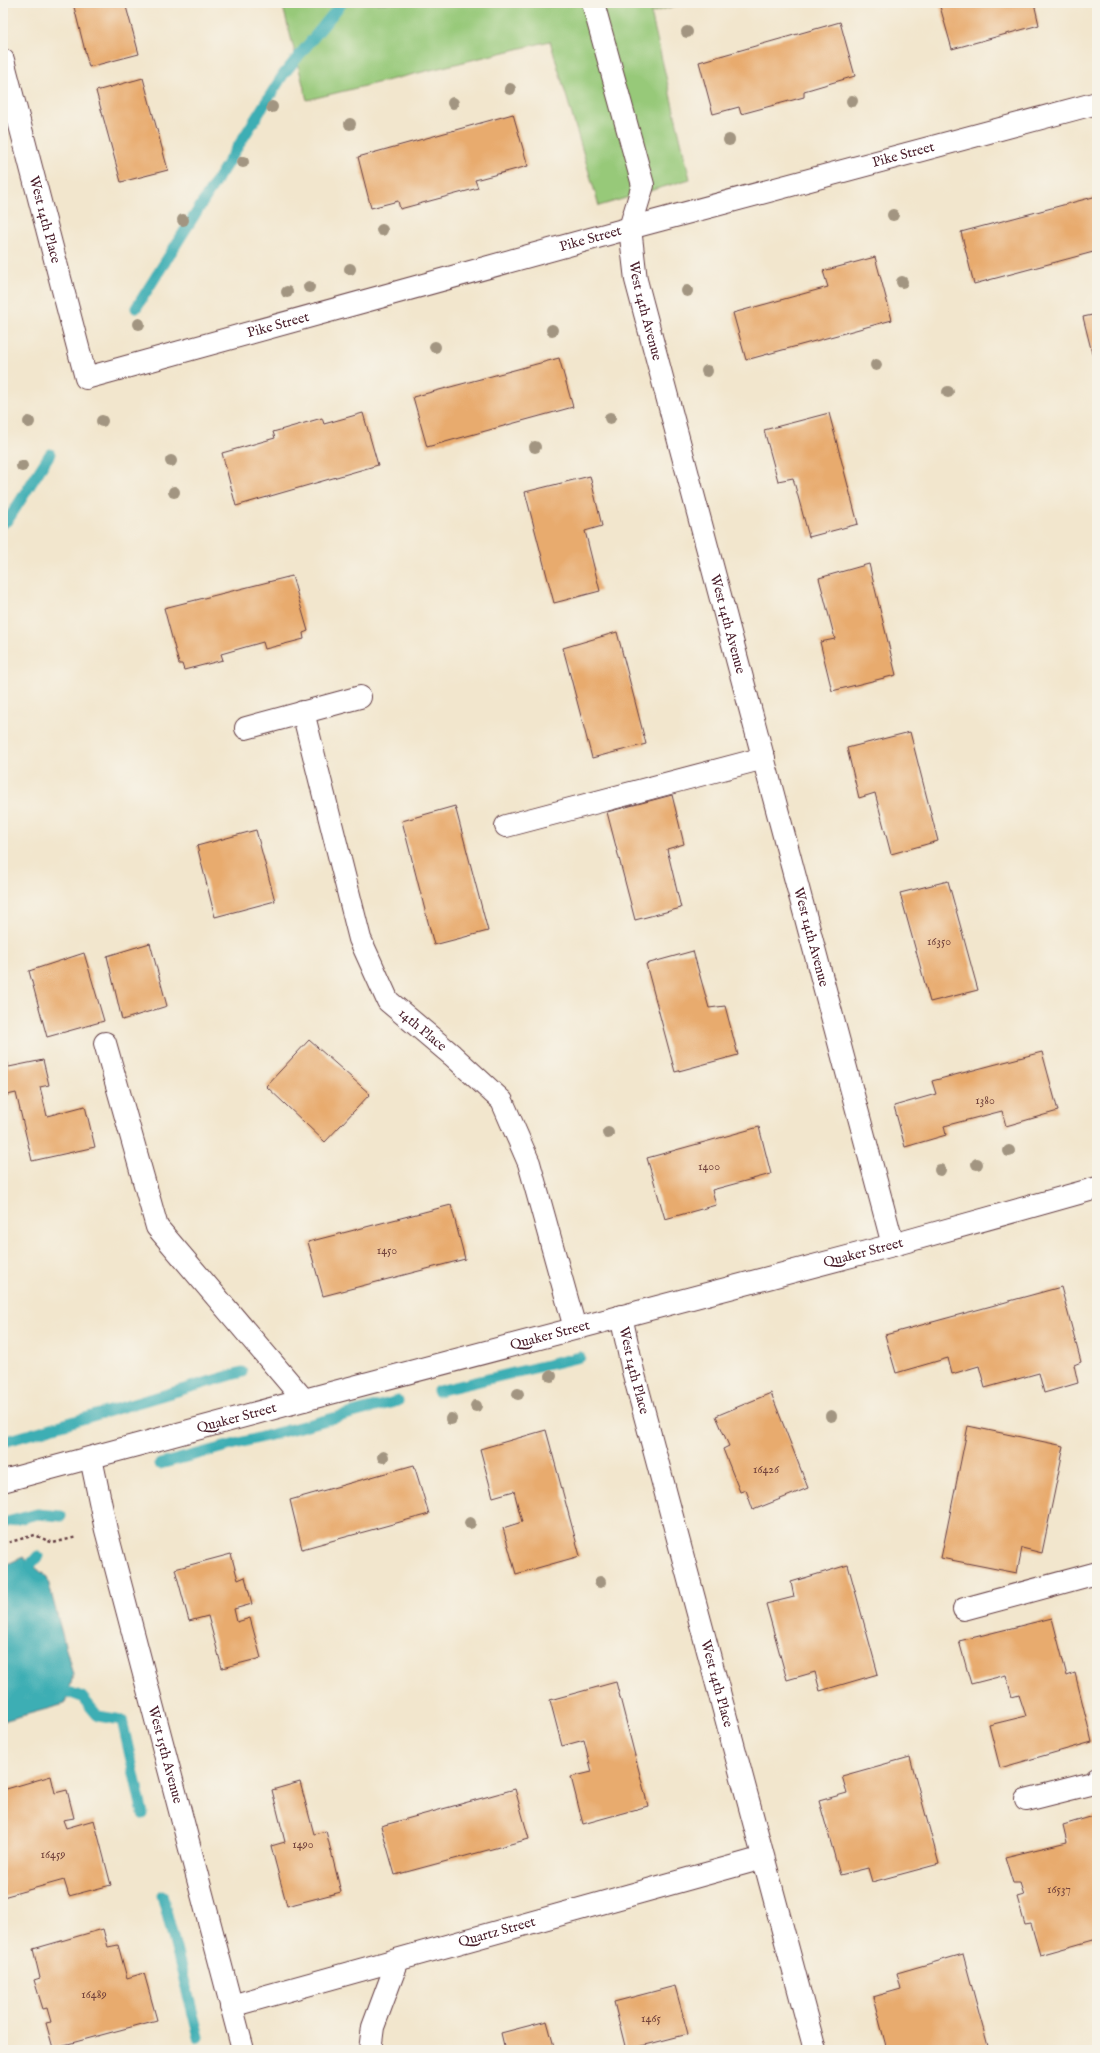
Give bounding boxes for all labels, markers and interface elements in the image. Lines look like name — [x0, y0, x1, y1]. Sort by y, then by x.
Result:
street label: Pike Street — [870, 138, 937, 172]
street label: West 14th Place — [25, 174, 65, 266]
street label: Pike Street — [557, 222, 624, 256]
street label: West 14th Avenue — [625, 260, 666, 363]
street label: Pike Street — [245, 308, 311, 342]
street label: West 14th Avenue — [706, 572, 750, 676]
street label: West 14th Avenue — [789, 885, 833, 989]
house number: 16350 — [927, 934, 951, 949]
street label: 14th Place — [394, 1004, 451, 1056]
house number: 1380 — [975, 1093, 995, 1108]
house number: 1400 — [698, 1159, 720, 1174]
street label: Quaker Street — [821, 1234, 905, 1272]
house number: 1450 — [377, 1243, 397, 1258]
street label: Quaker Street — [508, 1316, 592, 1354]
street label: West 14th Place — [615, 1325, 653, 1417]
street label: Quaker Street — [195, 1399, 279, 1437]
house number: 16426 — [753, 1462, 780, 1477]
street label: West 14th Place — [696, 1638, 737, 1730]
street label: West 15th Avenue — [144, 1704, 187, 1806]
house number: 1490 — [292, 1837, 314, 1852]
house number: 16459 — [41, 1847, 65, 1862]
house number: 16537 — [1047, 1882, 1071, 1897]
street label: Quartz Street — [456, 1913, 538, 1951]
house number: 16489 — [81, 1987, 107, 2002]
house number: 1465 — [641, 2011, 662, 2026]

